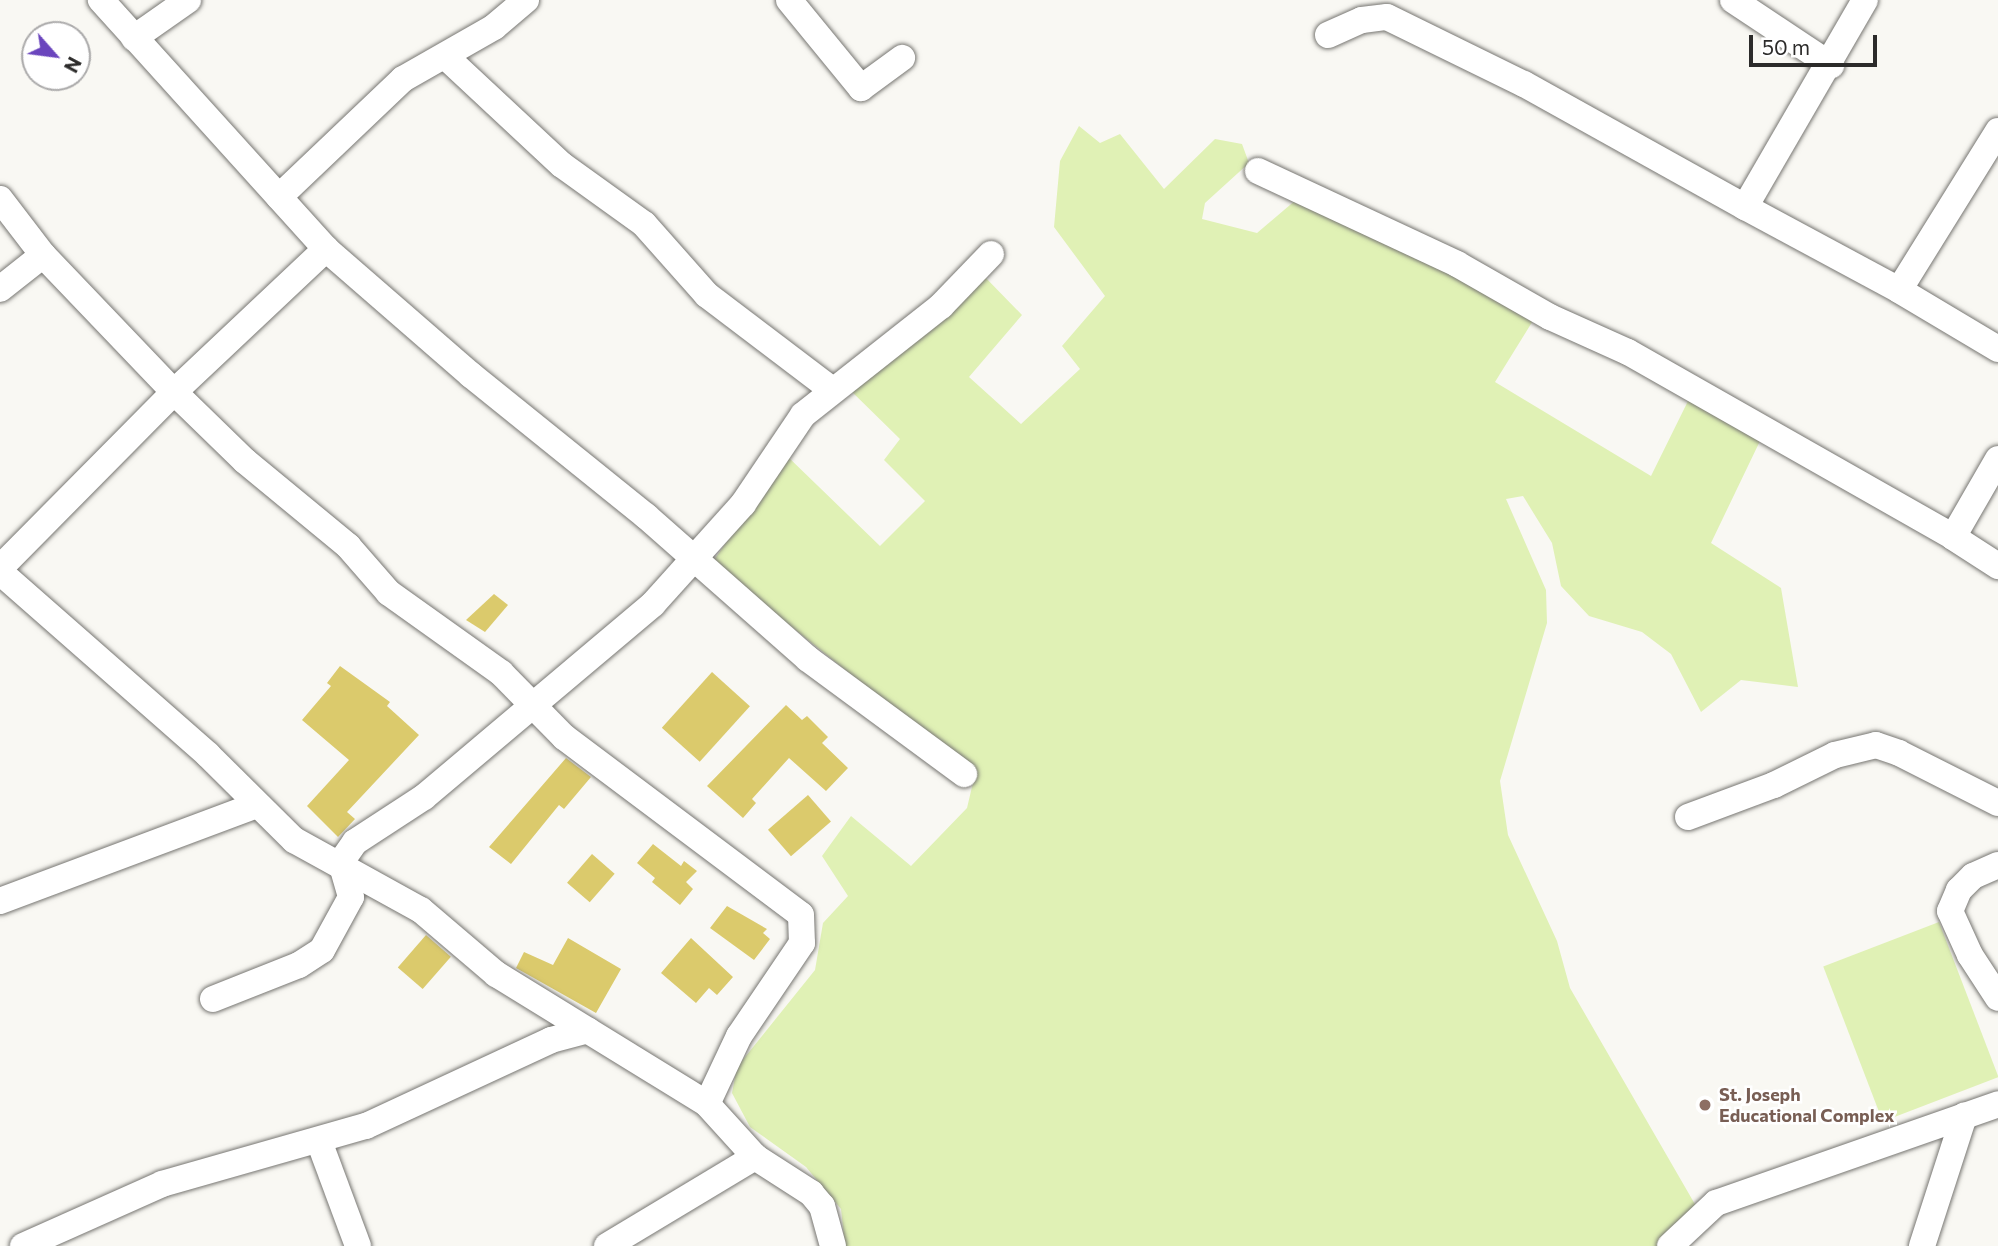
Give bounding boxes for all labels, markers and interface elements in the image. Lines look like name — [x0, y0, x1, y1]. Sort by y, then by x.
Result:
north arrow — [21, 21, 91, 91]
scale bar — [1753, 21, 1881, 65]
text: 50 m — [1762, 34, 1810, 59]
text: N — [60, 53, 87, 77]
place label: St. Joseph Educational Complex — [1719, 1084, 1894, 1126]
marker: St. Joseph Educational Complex — [1697, 1097, 1713, 1113]

